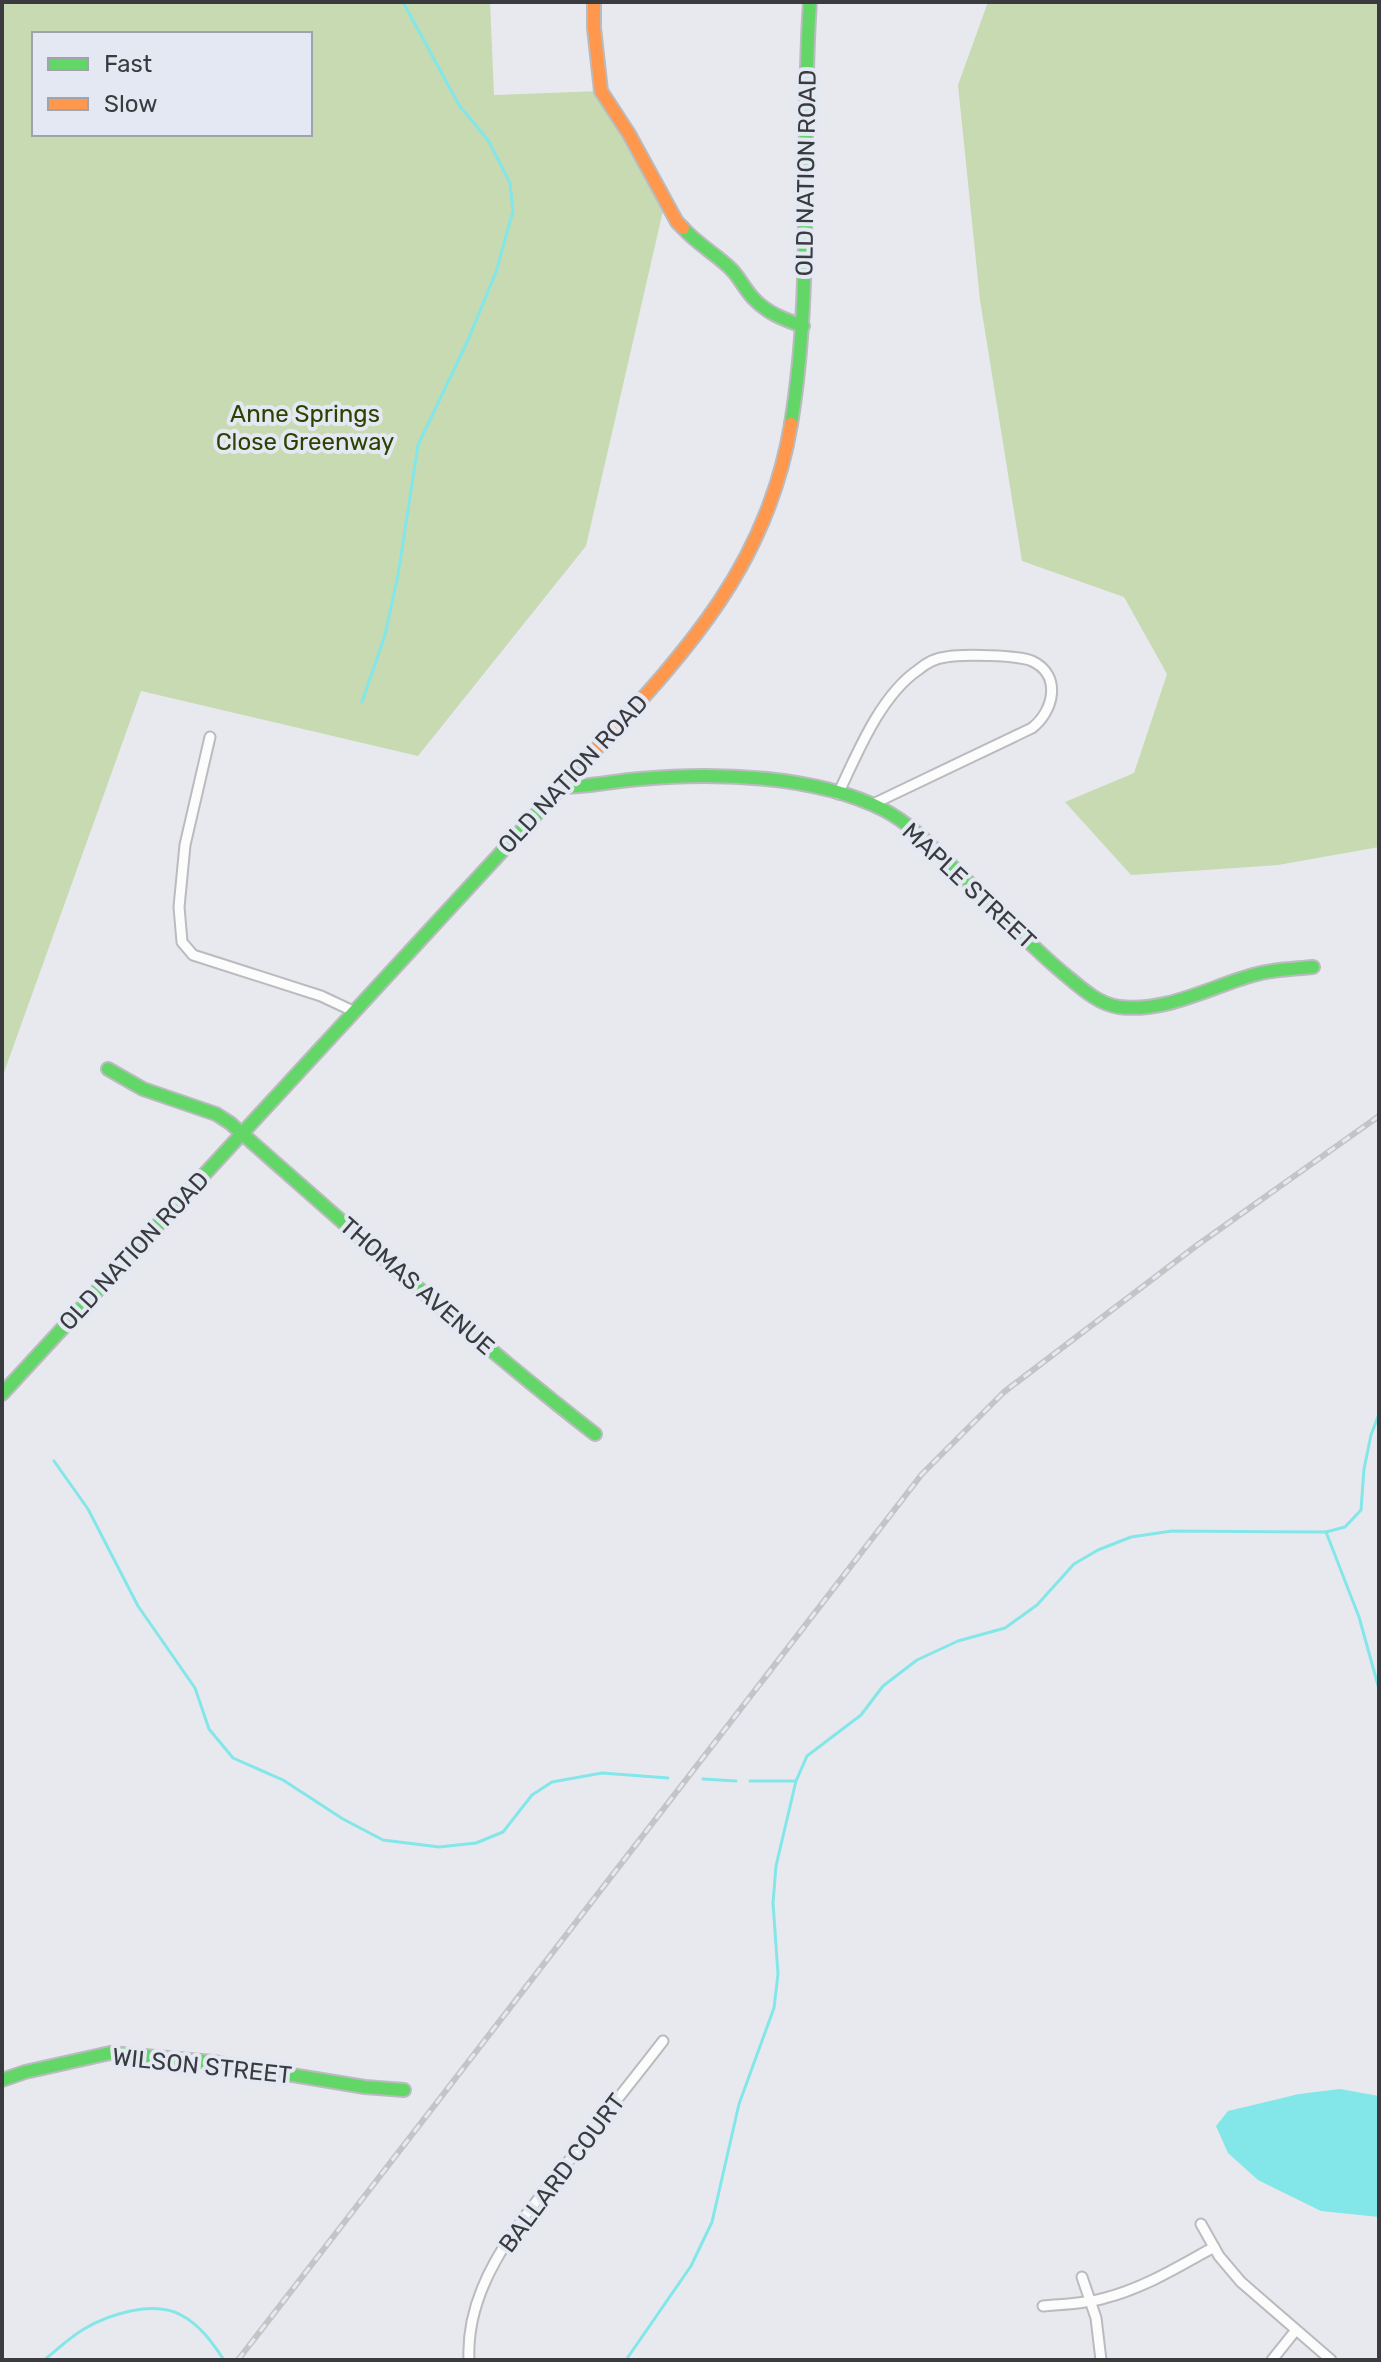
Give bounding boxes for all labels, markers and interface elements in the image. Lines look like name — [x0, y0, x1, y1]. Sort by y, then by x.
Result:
legend — [32, 32, 312, 136]
text: Fast — [104, 50, 152, 78]
street label: OLD NATION ROAD — [790, 69, 822, 277]
text: Slow — [104, 90, 157, 118]
park label: Anne Springs Close Greenway — [216, 400, 394, 456]
street label: OLD NATION ROAD — [492, 689, 654, 859]
street label: MAPLE STREET — [897, 817, 1041, 955]
street label: OLD NATION ROAD — [53, 1166, 215, 1336]
street label: THOMAS AVENUE — [334, 1211, 500, 1361]
street label: WILSON STREET — [111, 2043, 293, 2089]
street label: BALLARD COURT — [493, 2088, 631, 2258]

